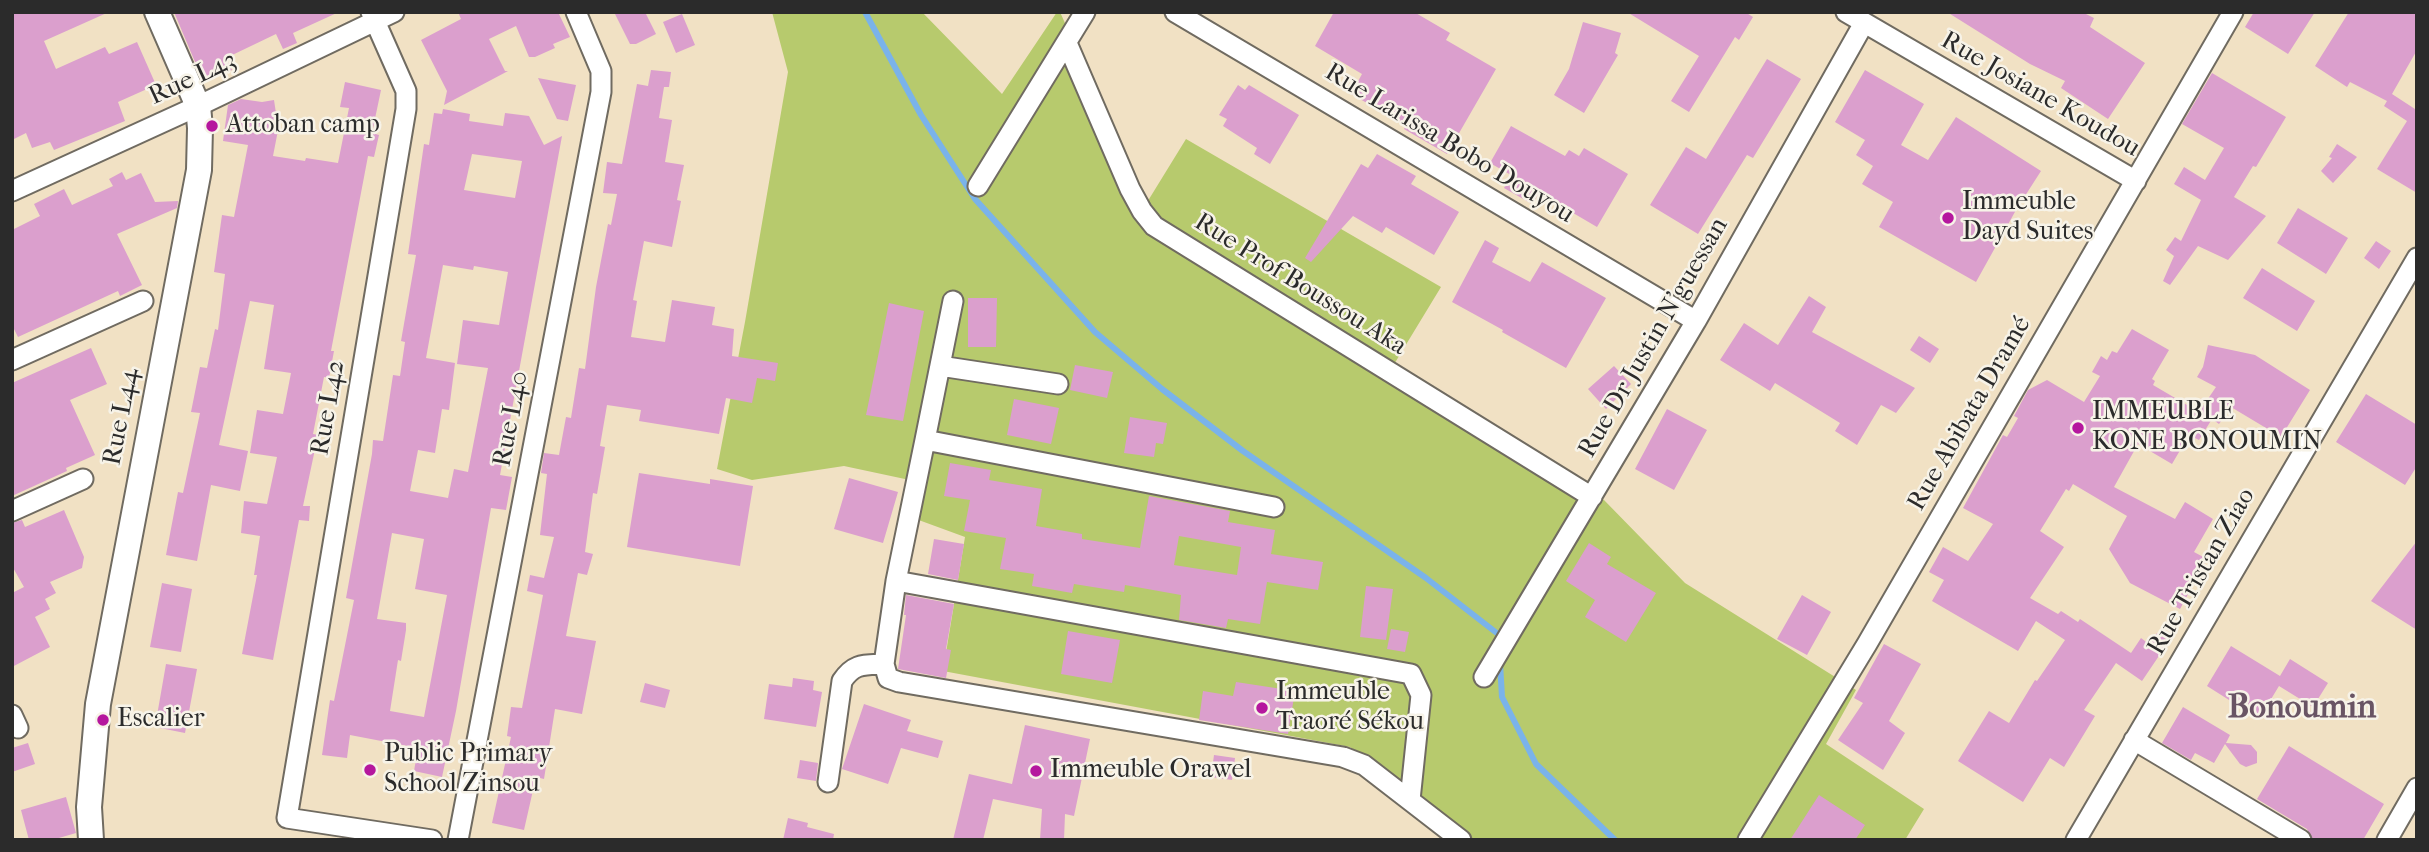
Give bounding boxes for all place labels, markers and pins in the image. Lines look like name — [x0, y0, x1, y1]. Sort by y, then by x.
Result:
place label: Attoban camp — [226, 110, 380, 142]
marker: Attoban camp — [204, 118, 220, 134]
place label: Immeuble Dayd Suites — [1962, 187, 2093, 248]
marker: Immeuble Dayd Suites — [1940, 210, 1956, 226]
place label: IMMEUBLE KONE BONOUMIN — [2092, 397, 2322, 458]
marker: IMMEUBLE KONE BONOUMIN — [2070, 420, 2086, 436]
place label: Immeuble Traoré Sékou — [1276, 677, 1424, 738]
marker: Immeuble Traoré Sékou — [1254, 700, 1270, 716]
place label: Escalier — [117, 704, 205, 736]
marker: Escalier — [95, 712, 111, 728]
place label: Public Primary School Zinsou — [384, 739, 552, 800]
place label: Immeuble Orawel — [1050, 755, 1251, 787]
marker: Public Primary School Zinsou — [362, 762, 378, 778]
marker: Immeuble Orawel — [1028, 763, 1044, 779]

